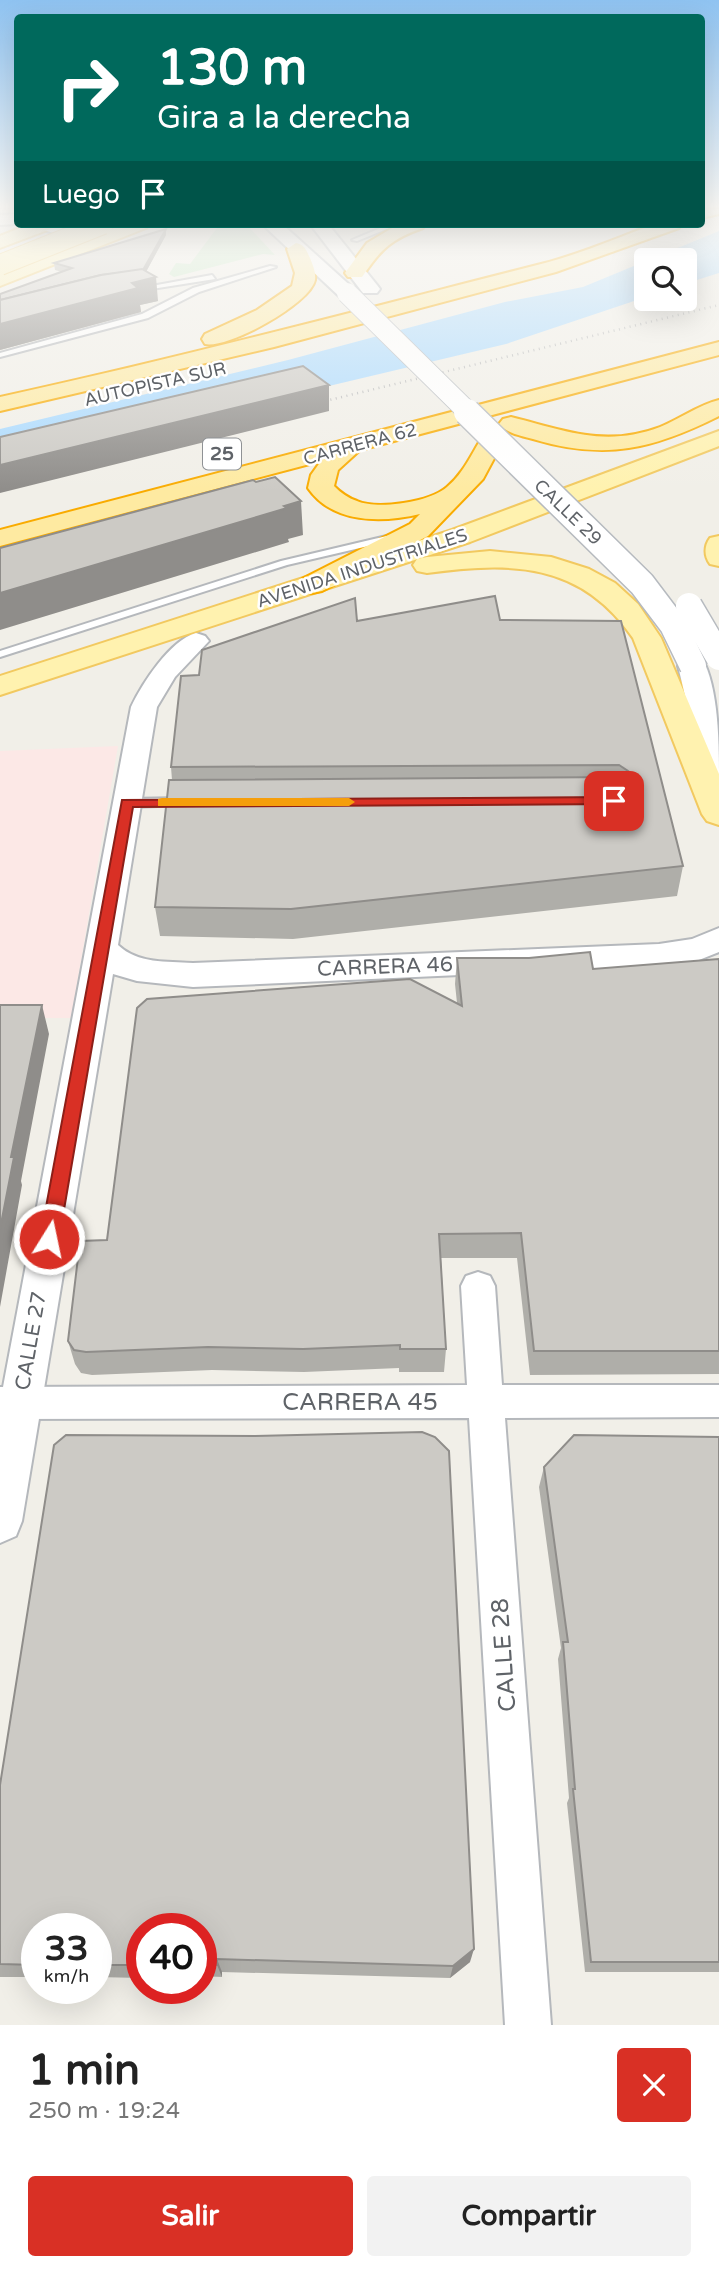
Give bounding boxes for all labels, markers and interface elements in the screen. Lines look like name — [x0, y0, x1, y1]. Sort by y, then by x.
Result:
text: 130 m — [157, 39, 307, 98]
icon: right — [42, 42, 133, 133]
text: Gira a la derecha — [157, 99, 411, 137]
icon: arrive — [134, 175, 172, 213]
text: Luego — [42, 179, 120, 210]
map controls — [634, 248, 697, 311]
button: search — [634, 248, 697, 311]
street label: AUTOPISTA SUR — [82, 357, 228, 411]
street label: CARRERA 62 — [301, 418, 419, 470]
road number: 25 — [203, 438, 241, 470]
street label: CALLE 29 — [530, 474, 606, 550]
street label: AVENIDA INDUSTRIALES — [254, 524, 470, 612]
pin — [584, 771, 644, 831]
icon: arrive — [595, 782, 633, 820]
street label: CARRERA 46 — [317, 952, 453, 982]
position arrow — [12, 1202, 86, 1276]
street label: CALLE 27 — [10, 1290, 52, 1392]
street label: CARRERA 45 — [282, 1388, 438, 1417]
street label: CALLE 28 — [486, 1597, 522, 1713]
speed limit sign: 40 — [126, 1913, 217, 2004]
text: 33 — [45, 1928, 88, 1970]
text: km/h — [44, 1965, 89, 1987]
text: 1 min — [28, 2045, 140, 2096]
button: close — [617, 2048, 691, 2122]
text: 250 m · 19:24 — [28, 2097, 180, 2125]
button: Salir — [28, 2176, 353, 2256]
button: Compartir — [367, 2176, 691, 2256]

